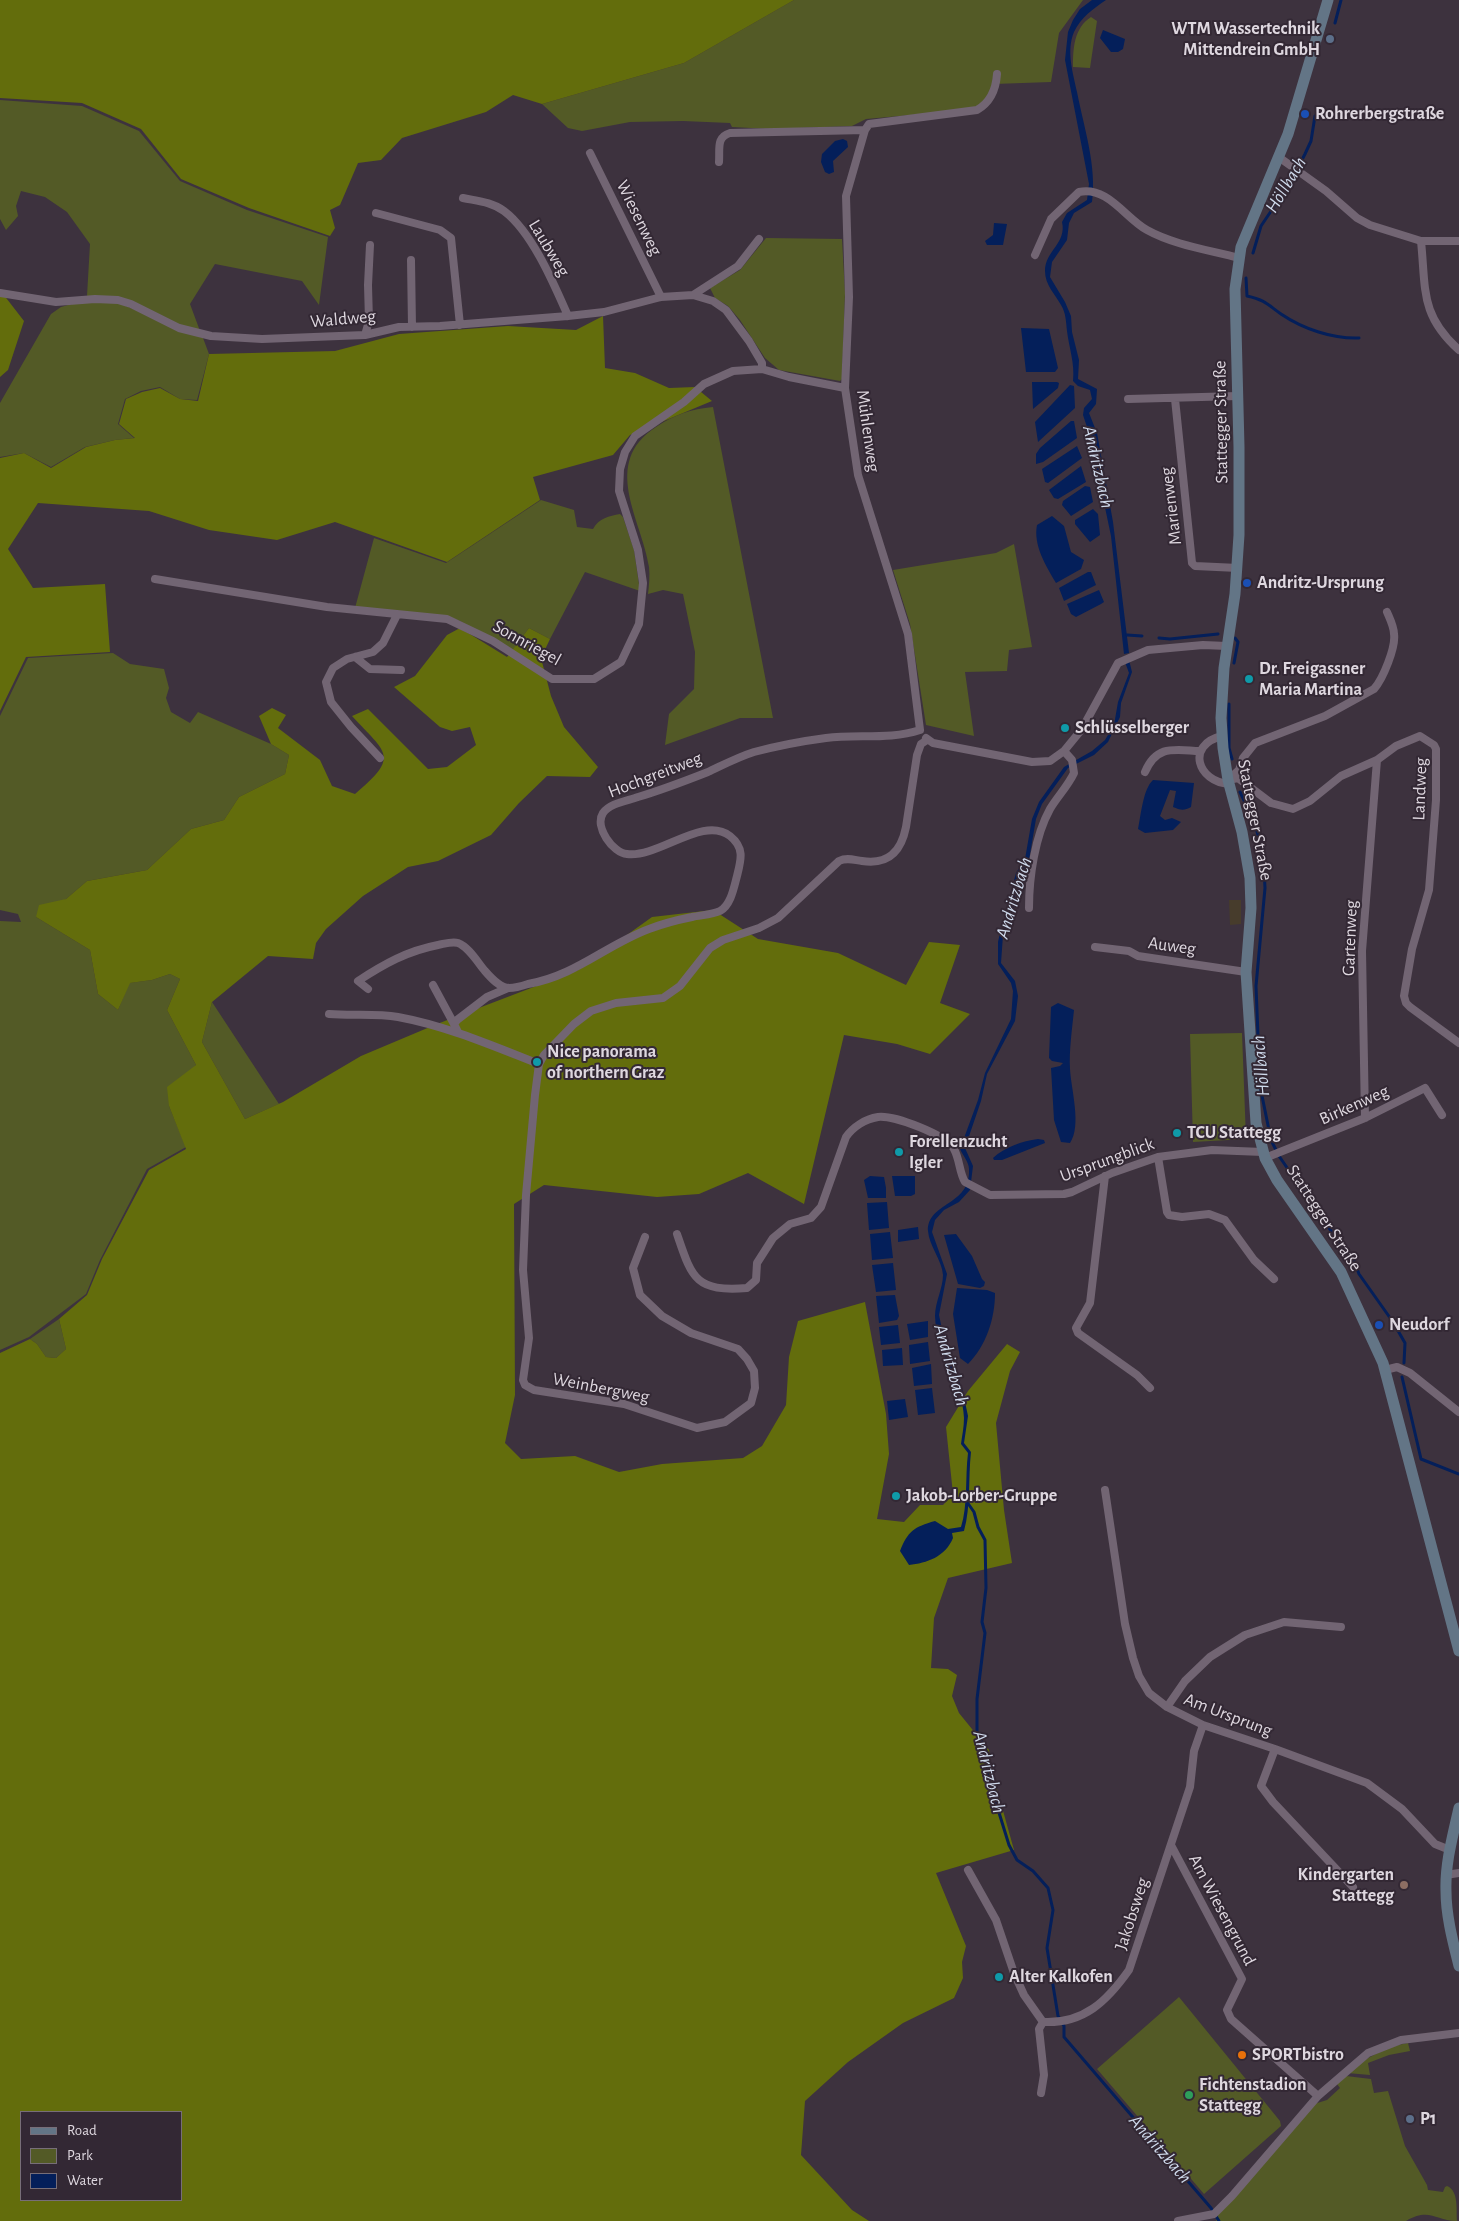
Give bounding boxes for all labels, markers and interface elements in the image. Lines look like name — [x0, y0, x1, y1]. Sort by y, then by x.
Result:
place label: WTM Wassertechnik Mittendrein GmbH — [1171, 18, 1320, 60]
marker: WTM Wassertechnik Mittendrein GmbH — [1324, 33, 1336, 45]
place label: Rohrerbergstraße — [1315, 103, 1444, 125]
marker: Rohrerbergstraße — [1299, 108, 1311, 120]
water label: Höllbach — [1260, 153, 1312, 217]
street label: Wiesenweg — [611, 177, 667, 259]
street label: Laubweg — [524, 216, 574, 280]
street label: Waldweg — [309, 305, 377, 333]
street label: Stattegger Straße — [1209, 360, 1233, 484]
street label: Mühlenweg — [852, 388, 884, 474]
water label: Andritzbach — [1077, 424, 1119, 510]
street label: Marienweg — [1156, 466, 1186, 546]
place label: Andritz-Ursprung — [1257, 572, 1384, 594]
marker: Andritz-Ursprung — [1241, 577, 1253, 589]
street label: Sonnriegel — [489, 615, 565, 671]
place label: Dr. Freigassner Maria Martina — [1259, 658, 1365, 701]
marker: Dr. Freigassner Maria Martina — [1243, 673, 1255, 685]
place label: Schlüsselberger — [1075, 717, 1189, 739]
marker: Schlüsselberger — [1059, 722, 1071, 734]
street label: Hochgreitweg — [605, 747, 705, 803]
street label: Landweg — [1408, 757, 1432, 821]
street label: Stattegger Straße — [1233, 758, 1277, 882]
water label: Andritzbach — [991, 854, 1037, 942]
street label: Gartenweg — [1338, 900, 1362, 976]
street label: Auweg — [1147, 932, 1197, 960]
water label: Höllbach — [1247, 1034, 1275, 1098]
place label: Nice panorama of northern Graz — [547, 1041, 664, 1084]
marker: Nice panorama of northern Graz — [531, 1056, 543, 1068]
street label: Birkenweg — [1316, 1080, 1392, 1130]
place label: TCU Stattegg — [1187, 1122, 1281, 1144]
marker: TCU Stattegg — [1171, 1127, 1183, 1139]
place label: Forellenzucht Igler — [909, 1131, 1007, 1174]
street label: Ursprungblick — [1057, 1133, 1157, 1187]
marker: Forellenzucht Igler — [893, 1146, 905, 1158]
street label: Stattegger Straße — [1281, 1161, 1367, 1275]
place label: Neudorf — [1389, 1314, 1449, 1336]
marker: Neudorf — [1373, 1319, 1385, 1331]
water label: Andritzbach — [928, 1321, 974, 1409]
street label: Weinbergweg — [551, 1368, 651, 1408]
place label: Jakob-Lorber-Gruppe — [906, 1485, 1057, 1507]
marker: Jakob-Lorber-Gruppe — [890, 1490, 902, 1502]
street label: Am Ursprung — [1181, 1688, 1275, 1742]
water label: Andritzbach — [968, 1728, 1010, 1816]
street label: Am Wiesengrund — [1184, 1851, 1260, 1969]
place label: Kindergarten Stattegg — [1297, 1864, 1394, 1906]
street label: Jakobsweg — [1110, 1875, 1154, 1953]
marker: Kindergarten Stattegg — [1398, 1879, 1410, 1891]
place label: Alter Kalkofen — [1009, 1966, 1113, 1988]
marker: Alter Kalkofen — [993, 1971, 1005, 1983]
place label: SPORTbistro — [1252, 2044, 1344, 2066]
marker: SPORTbistro — [1236, 2049, 1248, 2061]
place label: Fichtenstadion Stattegg — [1199, 2074, 1306, 2116]
marker: Fichtenstadion Stattegg — [1183, 2089, 1195, 2101]
place label: P1 — [1420, 2108, 1436, 2130]
water label: Andritzbach — [1124, 2110, 1196, 2188]
legend — [20, 2111, 182, 2201]
marker: P1 — [1404, 2113, 1416, 2125]
text: Road — [67, 2123, 97, 2138]
text: Park — [67, 2148, 93, 2163]
text: Water — [67, 2173, 103, 2188]

